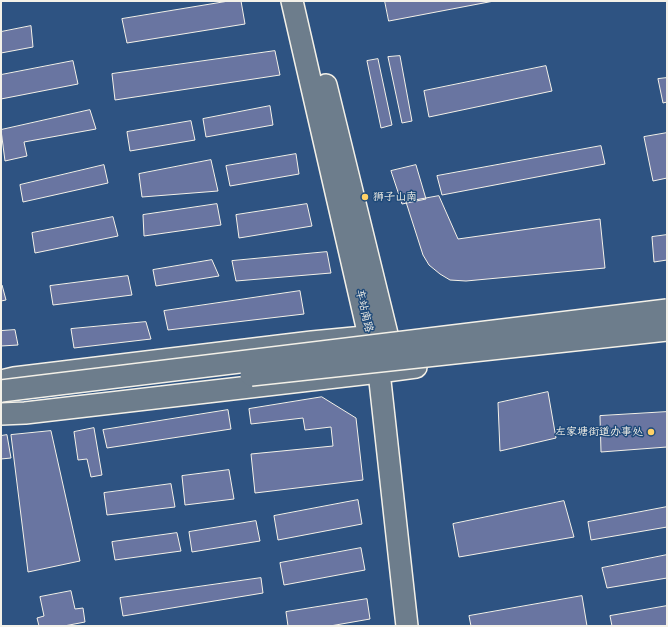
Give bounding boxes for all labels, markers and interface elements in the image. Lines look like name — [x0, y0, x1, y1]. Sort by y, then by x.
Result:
place label: 狮子山南 — [373, 190, 417, 204]
marker: 狮子山南 — [360, 192, 370, 202]
street label: 车站南路 — [353, 288, 375, 334]
place label: 左家塘街道办事处 — [555, 425, 643, 439]
marker: 左家塘街道办事处 — [646, 427, 656, 437]

